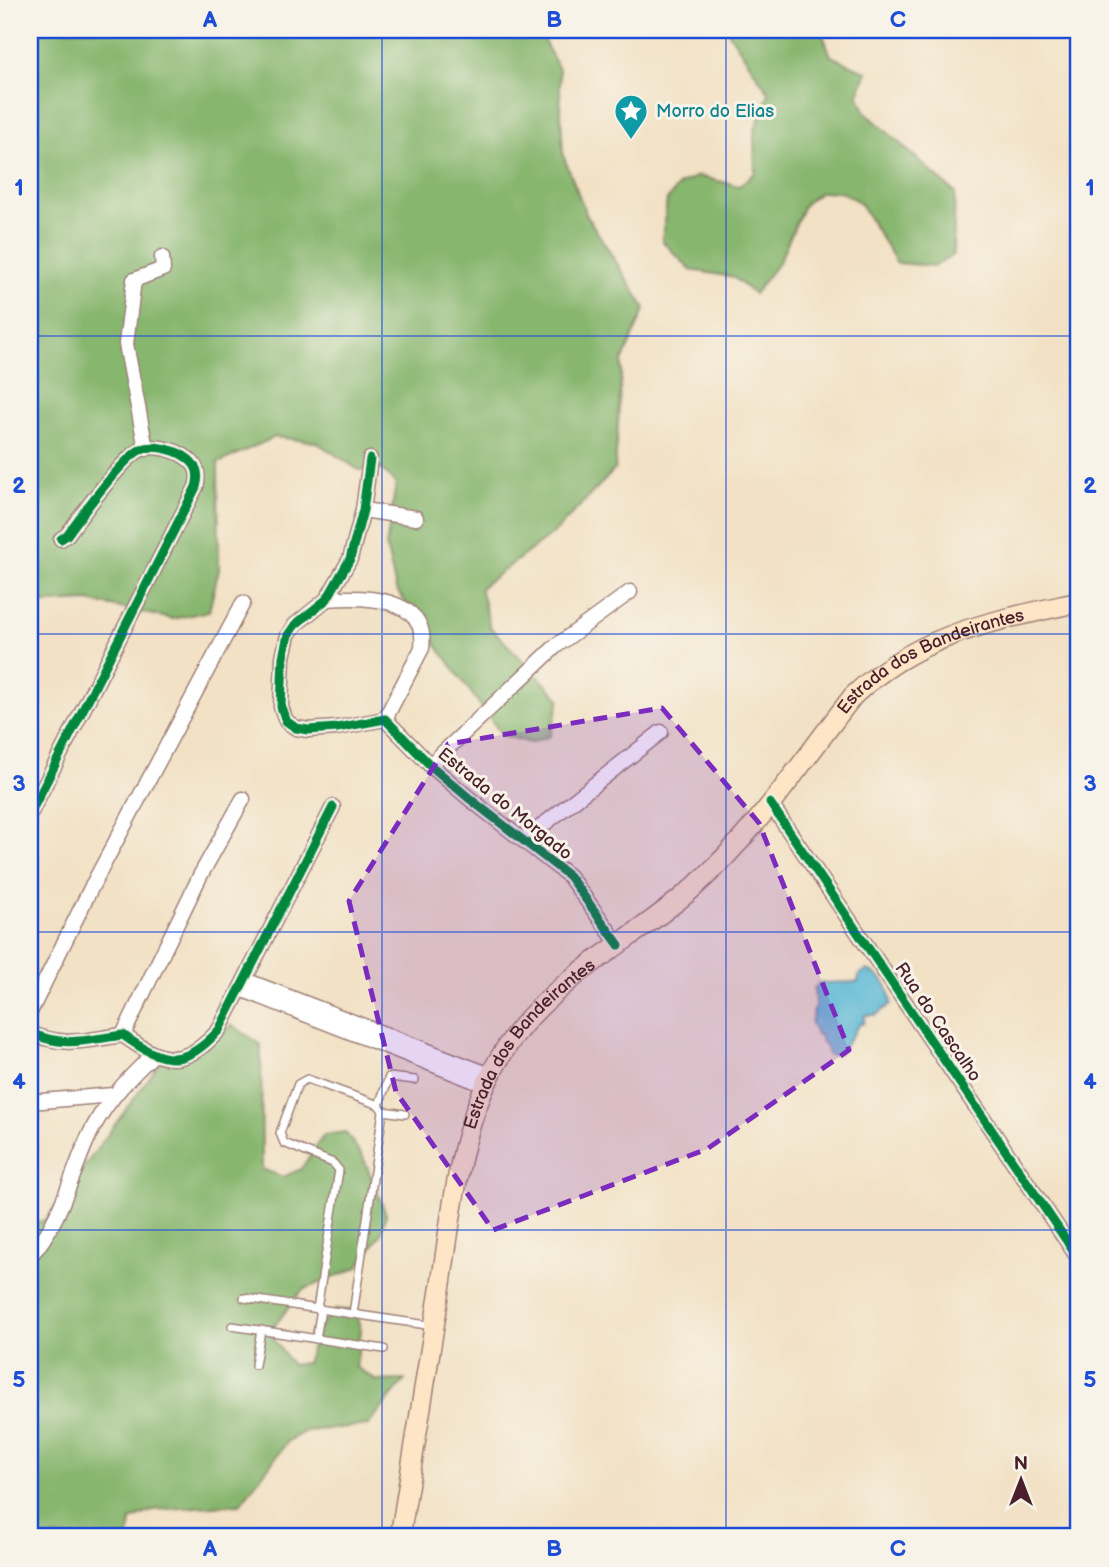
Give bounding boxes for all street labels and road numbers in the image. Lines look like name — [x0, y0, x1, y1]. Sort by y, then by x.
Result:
street label: Estrada dos Bandeirantes — [833, 604, 1026, 718]
street label: Estrada do Morgado — [434, 743, 576, 865]
street label: Estrada dos Bandeirantes — [459, 954, 599, 1132]
street label: Rua do Cascalho — [890, 958, 986, 1086]

